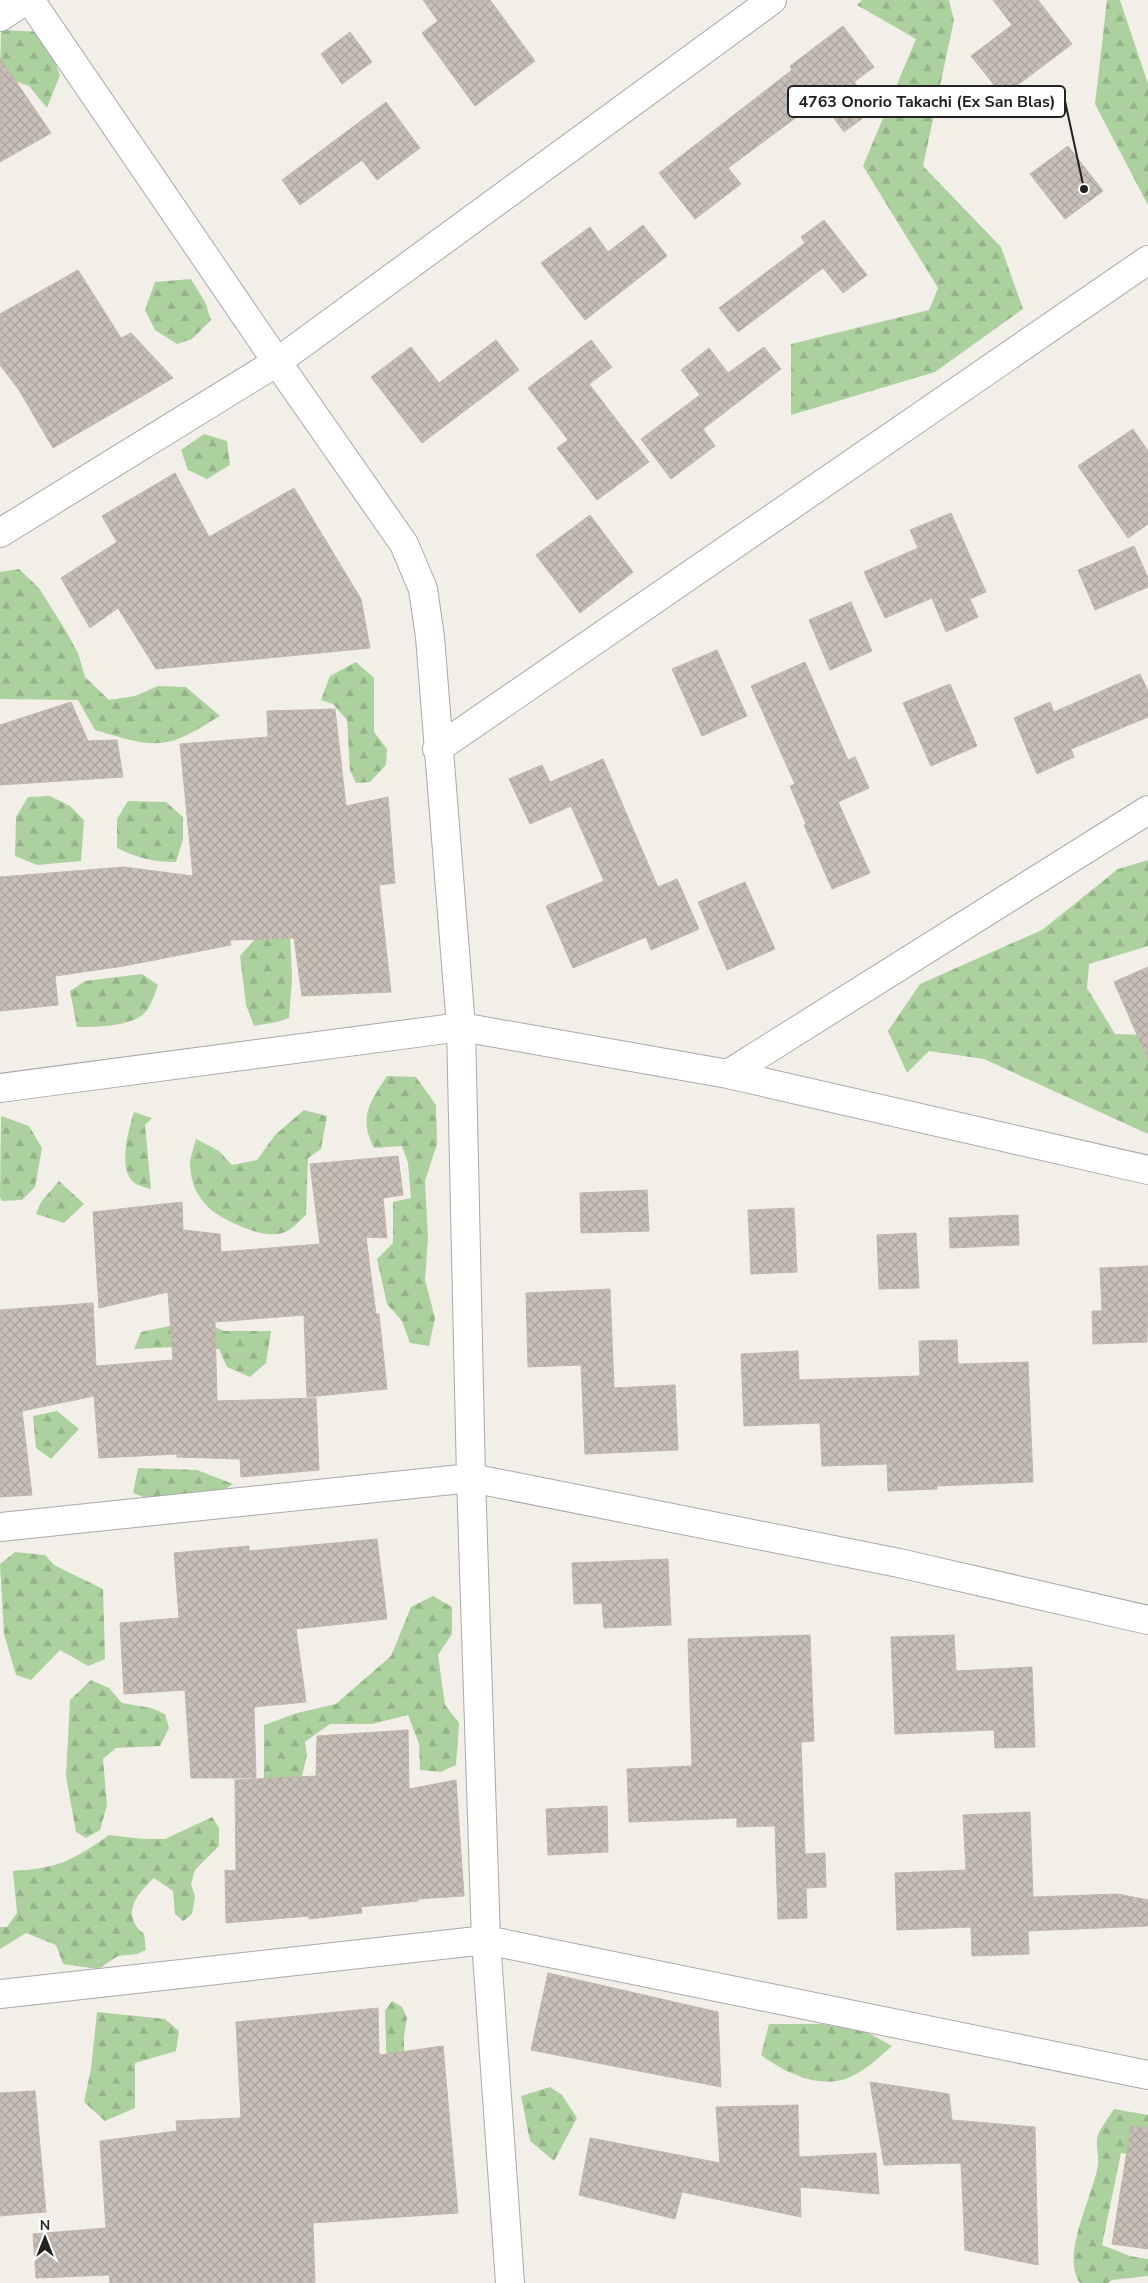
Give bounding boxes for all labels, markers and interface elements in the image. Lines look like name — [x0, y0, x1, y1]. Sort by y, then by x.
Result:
callout: 4763 Onorio Takachi (Ex San Blas) — [788, 86, 1065, 117]
text: 4763 Onorio Takachi (Ex San Blas) — [798, 91, 1056, 113]
north arrow — [20, 2213, 70, 2263]
text: N — [40, 2216, 50, 2235]

